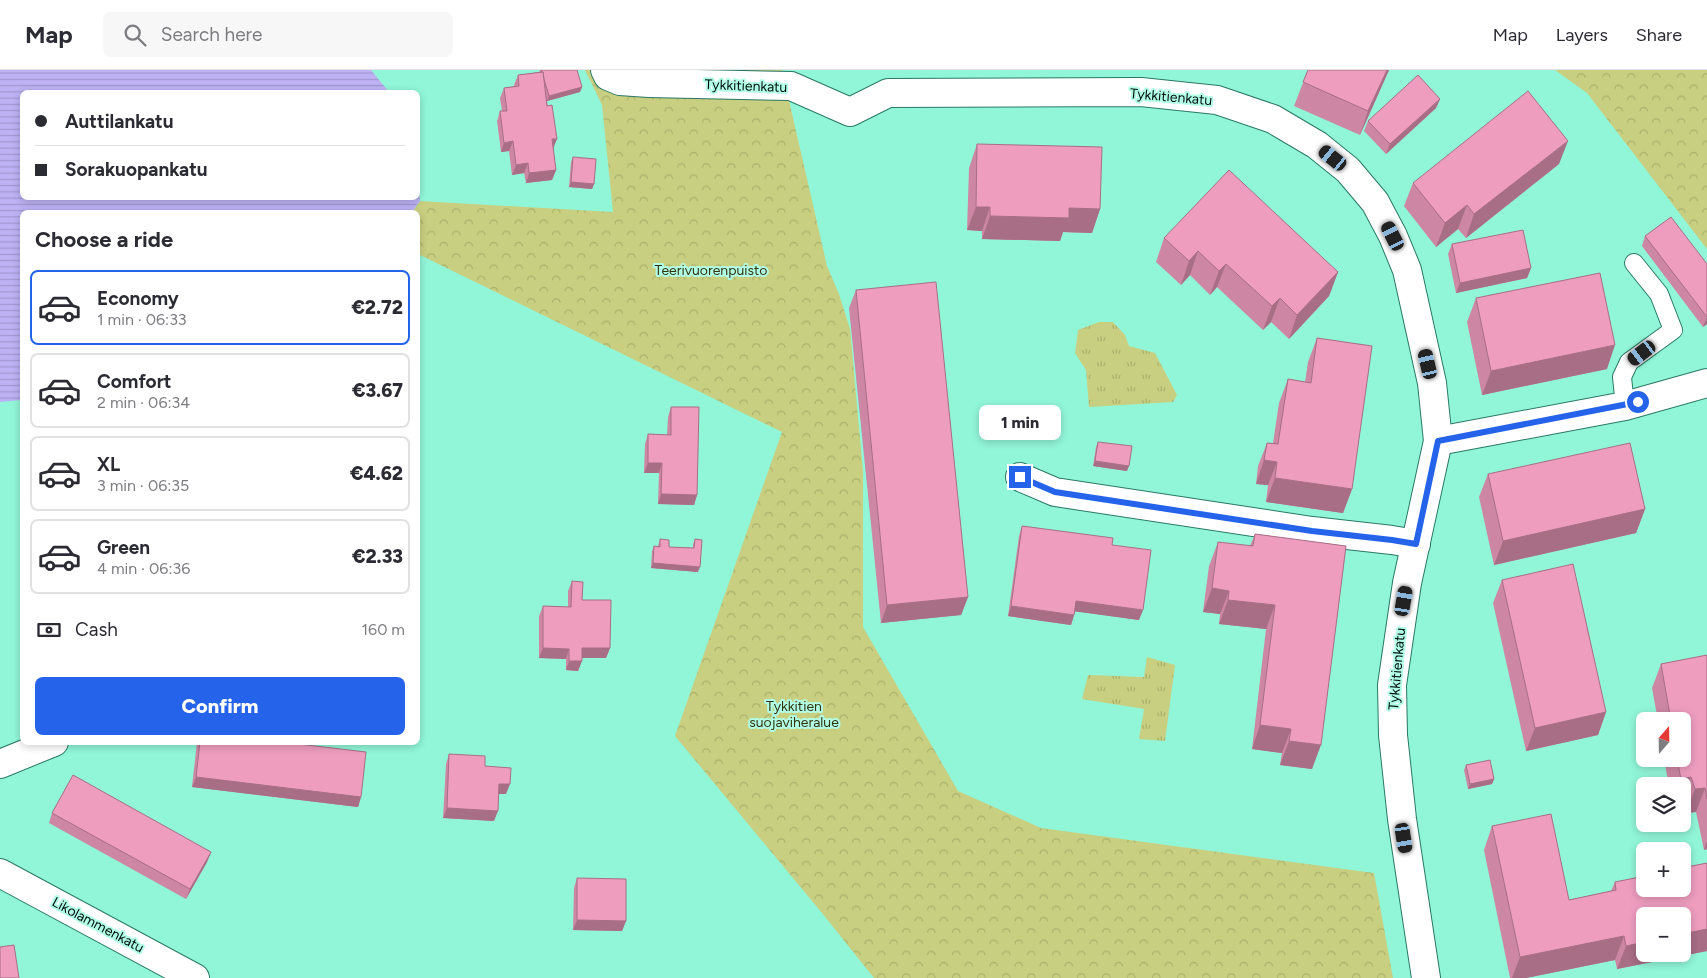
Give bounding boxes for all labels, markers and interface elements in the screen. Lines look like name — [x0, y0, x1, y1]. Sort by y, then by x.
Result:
search box — [103, 12, 453, 57]
text: Map — [25, 20, 73, 49]
icon: search — [121, 21, 149, 49]
text: Search here — [161, 23, 262, 46]
text: Map — [1493, 24, 1528, 46]
text: Layers — [1556, 24, 1608, 46]
text: Share — [1636, 24, 1682, 46]
street label: Tykkitienkatu — [704, 76, 788, 96]
street label: Tykkitienkatu — [1129, 85, 1213, 109]
text: Auttilankatu — [65, 110, 174, 133]
car — [1316, 143, 1349, 173]
text: Sorakuopankatu — [65, 158, 208, 181]
car — [1379, 219, 1406, 253]
text: Choose a ride — [35, 226, 173, 253]
park label: Teerivuorenpuisto — [655, 262, 767, 279]
icon: car — [37, 285, 82, 330]
text: Economy — [97, 287, 179, 310]
text: €2.72 — [351, 296, 403, 319]
text: 1 min · 06:33 — [97, 310, 187, 329]
car — [1625, 338, 1658, 368]
car — [1417, 348, 1438, 380]
icon: car — [37, 368, 82, 413]
text: Comfort — [97, 370, 172, 393]
text: €3.67 — [352, 379, 403, 402]
route start — [1627, 391, 1649, 413]
text: 2 min · 06:34 — [97, 393, 190, 412]
callout: 1 min — [979, 404, 1061, 440]
text: 1 min — [1001, 413, 1039, 432]
icon: car — [37, 451, 82, 496]
text: XL — [97, 453, 120, 476]
text: €4.62 — [350, 462, 403, 485]
route end — [1009, 466, 1031, 488]
text: 3 min · 06:35 — [97, 476, 189, 495]
icon: car — [37, 534, 82, 579]
text: Green — [97, 536, 150, 559]
text: €2.33 — [352, 545, 403, 568]
text: 4 min · 06:36 — [97, 559, 190, 578]
car — [1394, 585, 1413, 617]
icon: cash — [35, 616, 63, 644]
text: Cash — [75, 618, 118, 641]
text: 160 m — [362, 620, 405, 639]
street label: Tykkitienkatu — [1385, 627, 1409, 711]
button: Confirm — [35, 677, 405, 735]
park label: Tykkitien suojaviheralue — [749, 698, 839, 731]
north arrow — [1636, 712, 1691, 768]
map controls — [1636, 712, 1691, 962]
button: layers — [1636, 777, 1691, 832]
car — [1394, 822, 1413, 854]
button: + — [1636, 842, 1691, 897]
street label: Likolammenkatu — [49, 894, 147, 956]
button: − — [1636, 907, 1691, 962]

